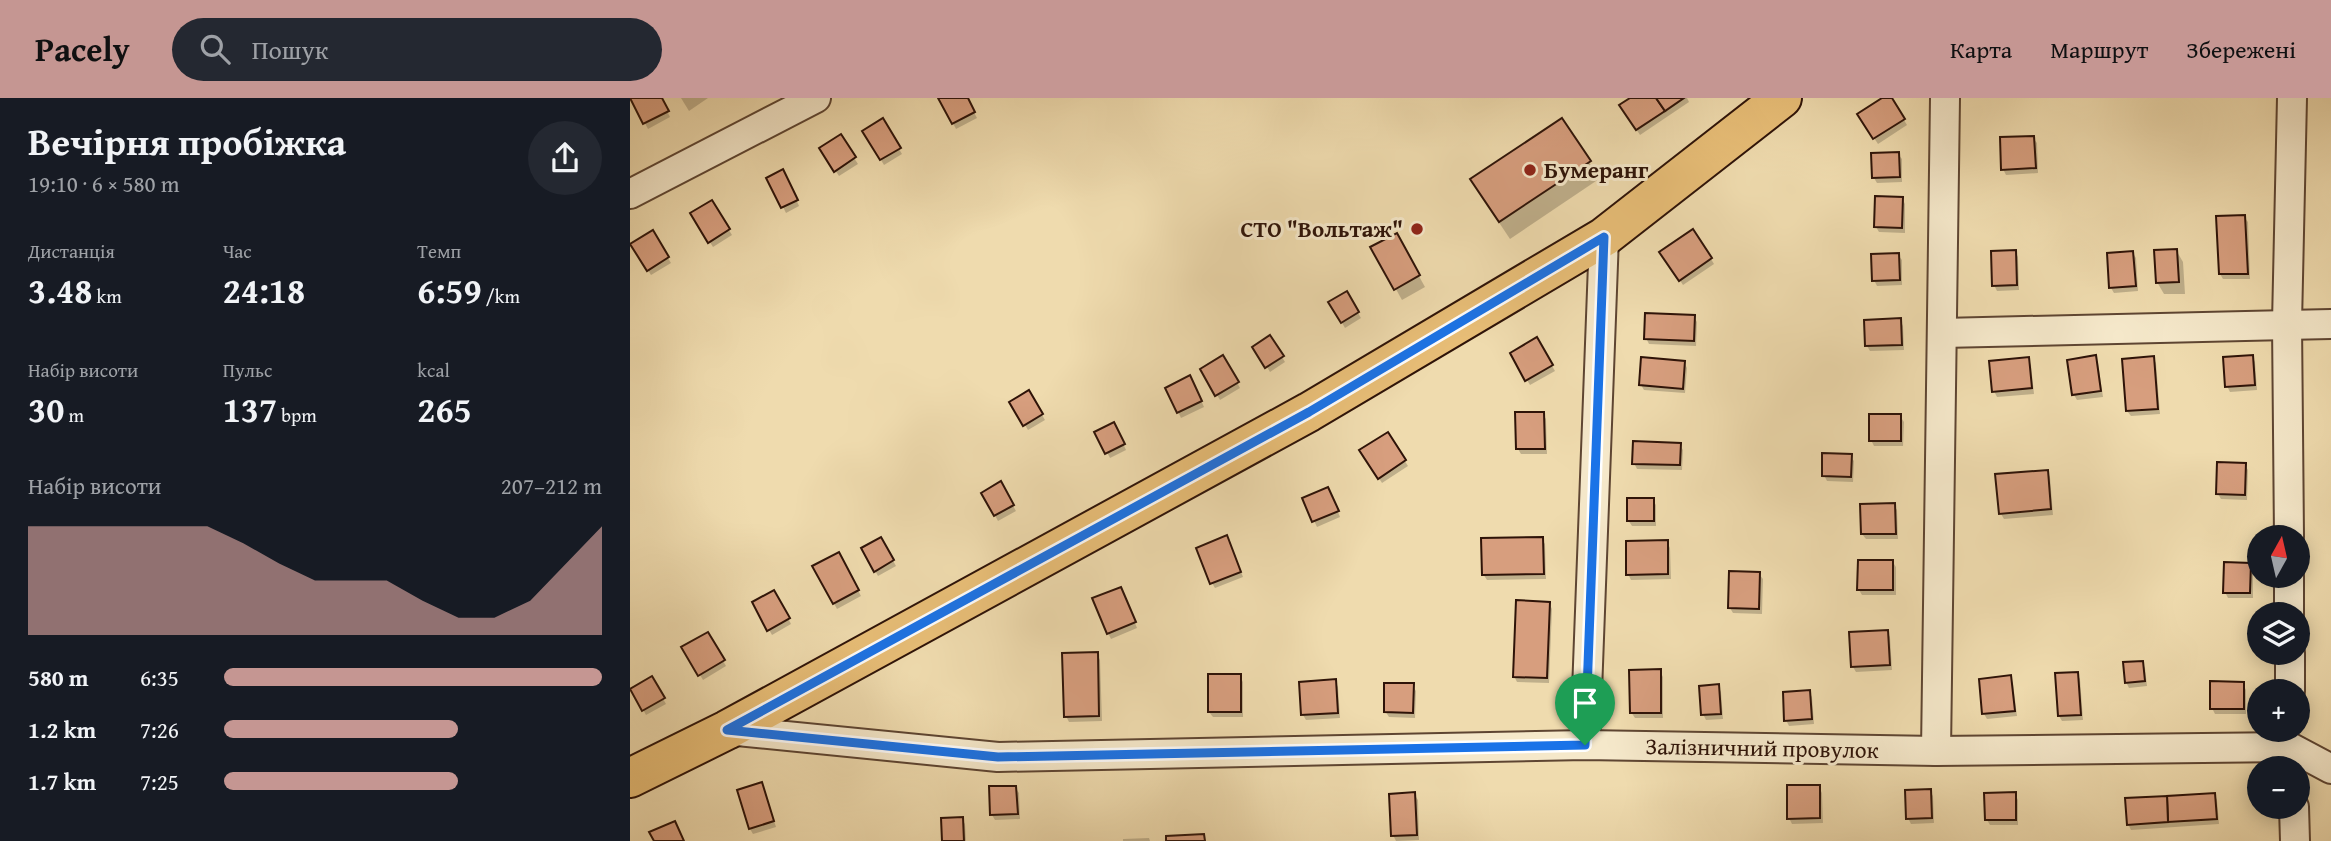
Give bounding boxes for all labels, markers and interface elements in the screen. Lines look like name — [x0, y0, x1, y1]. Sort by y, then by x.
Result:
search box — [172, 18, 662, 81]
text: Pacely — [35, 25, 130, 73]
icon: search — [196, 30, 234, 68]
text: Пошук — [252, 30, 328, 69]
text: Карта — [1950, 32, 2012, 67]
text: Маршрут — [2050, 32, 2148, 67]
text: Збережені — [2186, 32, 2296, 67]
text: Вечірня пробіжка — [28, 113, 346, 169]
button: share — [528, 121, 602, 195]
place label: Бумеранг — [1544, 153, 1649, 186]
marker: Бумеранг — [1522, 162, 1538, 178]
text: 19:10 · 6 × 580 m — [28, 167, 180, 200]
place label: СТО "Вольтаж" — [1241, 212, 1403, 245]
marker: СТО "Вольтаж" — [1409, 221, 1425, 237]
text: Дистанція — [28, 237, 115, 265]
text: Час — [223, 237, 252, 265]
text: Темп — [417, 237, 461, 265]
text: 3.48 — [28, 265, 92, 316]
text: 24:18 — [223, 265, 305, 316]
text: 6:59 — [417, 265, 482, 316]
text: km — [92, 282, 122, 310]
text: /km — [482, 282, 520, 310]
text: Набір висоти — [28, 356, 138, 384]
text: Пульс — [223, 356, 272, 384]
text: kcal — [417, 356, 450, 384]
text: 30 — [28, 384, 64, 435]
text: 137 — [223, 384, 277, 435]
text: 265 — [417, 384, 472, 435]
text: m — [64, 401, 84, 429]
text: bpm — [277, 401, 317, 429]
text: Набір висоти — [28, 469, 162, 502]
text: 207–212 m — [501, 469, 602, 502]
north arrow — [2247, 525, 2310, 588]
map controls — [2247, 525, 2310, 819]
button: layers — [2247, 602, 2310, 665]
text: 580 m — [28, 661, 89, 694]
text: 6:35 — [140, 661, 179, 694]
pin — [1555, 673, 1615, 745]
button: + — [2247, 679, 2310, 742]
icon: arrive — [1566, 684, 1604, 722]
text: 1.2 km — [28, 713, 96, 746]
text: 7:26 — [140, 713, 179, 746]
street label: Залізничний провулок — [1645, 729, 1879, 766]
button: − — [2247, 756, 2310, 819]
text: 1.7 km — [28, 765, 96, 798]
text: 7:25 — [140, 765, 179, 798]

